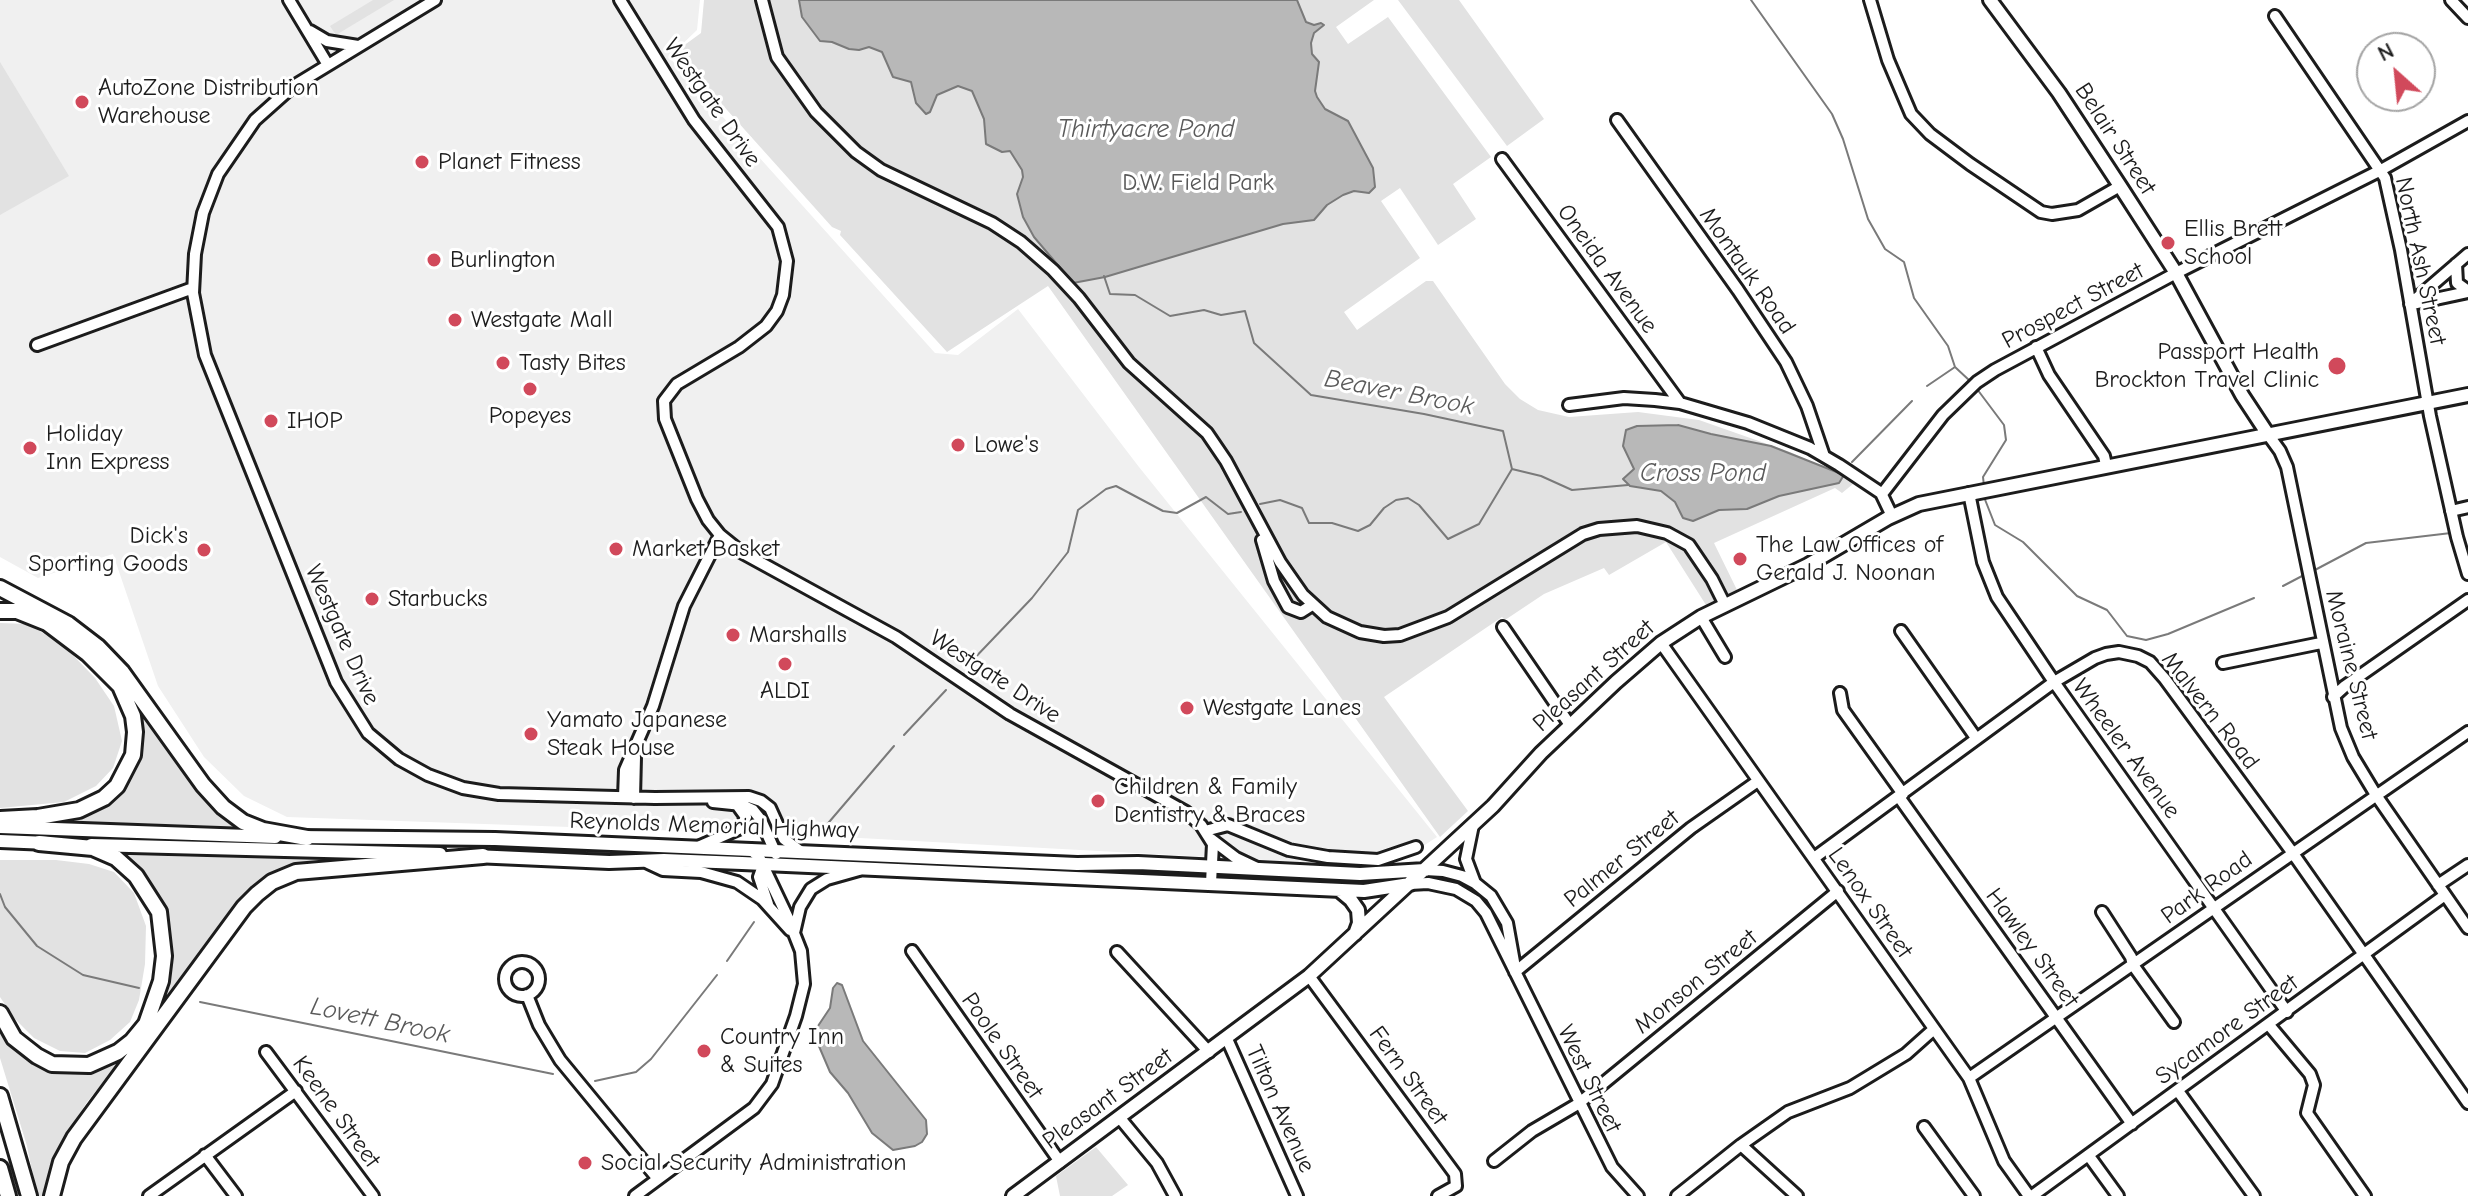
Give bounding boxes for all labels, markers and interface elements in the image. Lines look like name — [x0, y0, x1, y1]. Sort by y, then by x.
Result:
north arrow — [2356, 32, 2436, 112]
street label: Westgate Drive — [657, 33, 767, 173]
text: N — [2374, 38, 2398, 67]
place label: AutoZone Distribution Warehouse — [98, 74, 319, 130]
street label: Belair Street — [2068, 78, 2162, 200]
marker: AutoZone Distribution Warehouse — [73, 93, 91, 111]
water label: Thirtyacre Pond — [1057, 114, 1235, 146]
place label: Planet Fitness — [438, 148, 581, 176]
marker: Planet Fitness — [413, 153, 431, 171]
park label: D.W. Field Park — [1122, 169, 1274, 197]
street label: North Ash Street — [2388, 175, 2452, 347]
street label: Oneida Avenue — [1551, 199, 1663, 339]
street label: Montauk Road — [1693, 202, 1801, 340]
place label: Ellis Brett School — [2184, 215, 2282, 271]
marker: Ellis Brett School — [2159, 234, 2177, 252]
place label: Burlington — [450, 246, 556, 274]
marker: Burlington — [425, 251, 443, 269]
street label: Prospect Street — [1997, 257, 2149, 355]
place label: Westgate Mall — [471, 306, 613, 334]
marker: Westgate Mall — [446, 311, 464, 329]
place label: Passport Health Brockton Travel Clinic — [2094, 338, 2319, 394]
place label: Tasty Bites — [519, 349, 626, 377]
marker: Tasty Bites — [494, 354, 512, 372]
marker: Passport Health Brockton Travel Clinic — [2326, 355, 2348, 377]
water label: Beaver Brook — [1322, 363, 1476, 423]
marker: Popeyes — [521, 380, 539, 398]
place label: Popeyes — [489, 402, 571, 430]
place label: IHOP — [287, 407, 343, 435]
marker: IHOP — [262, 412, 280, 430]
place label: Holiday Inn Express — [46, 420, 170, 476]
place label: Lowe's — [974, 431, 1039, 459]
marker: Lowe's — [949, 436, 967, 454]
marker: Holiday Inn Express — [21, 439, 39, 457]
water label: Cross Pond — [1640, 458, 1766, 490]
place label: Dick's Sporting Goods — [28, 522, 188, 578]
place label: The Law Offices of Gerald J. Noonan — [1756, 531, 1943, 587]
place label: Market Basket — [632, 535, 779, 563]
marker: Market Basket — [607, 540, 625, 558]
marker: Dick's Sporting Goods — [195, 541, 213, 559]
marker: The Law Offices of Gerald J. Noonan — [1731, 550, 1749, 568]
street label: Westgate Drive — [298, 560, 386, 710]
place label: Starbucks — [388, 585, 488, 613]
street label: Moraine Street — [2319, 587, 2383, 743]
marker: Starbucks — [363, 590, 381, 608]
street label: Pleasant Street — [1527, 614, 1661, 738]
place label: Marshalls — [749, 621, 847, 649]
street label: Westgate Drive — [924, 624, 1066, 730]
marker: Marshalls — [724, 626, 742, 644]
street label: Malvern Road — [2155, 646, 2265, 776]
marker: ALDI — [776, 655, 794, 673]
street label: Wheeler Avenue — [2066, 674, 2186, 824]
place label: ALDI — [760, 677, 810, 705]
place label: Westgate Lanes — [1203, 694, 1361, 722]
marker: Westgate Lanes — [1178, 699, 1196, 717]
place label: Yamato Japanese Steak House — [547, 706, 727, 762]
marker: Yamato Japanese Steak House — [522, 725, 540, 743]
place label: Children & Family Dentistry & Braces — [1114, 773, 1305, 829]
marker: Children & Family Dentistry & Braces — [1089, 792, 1107, 810]
street label: Palmer Street — [1559, 804, 1685, 914]
street label: Reynolds Memorial Highway — [569, 807, 859, 845]
street label: Lenox Street — [1821, 842, 1919, 964]
street label: Park Road — [2156, 845, 2258, 931]
street label: Hawley Street — [1979, 883, 2085, 1013]
street label: Monson Street — [1629, 924, 1763, 1040]
street label: Sycamore Street — [2150, 969, 2304, 1091]
street label: Poole Street — [955, 987, 1049, 1105]
water label: Lovett Brook — [308, 991, 452, 1051]
street label: West Street — [1551, 1020, 1627, 1138]
street label: Fern Street — [1362, 1021, 1454, 1131]
place label: Country Inn & Suites — [720, 1023, 844, 1079]
street label: Tilton Avenue — [1239, 1041, 1321, 1177]
marker: Country Inn & Suites — [695, 1042, 713, 1060]
street label: Pleasant Street — [1037, 1042, 1179, 1156]
street label: Keene Street — [286, 1051, 386, 1173]
place label: Social Security Administration — [601, 1149, 907, 1177]
marker: Social Security Administration — [576, 1154, 594, 1172]

